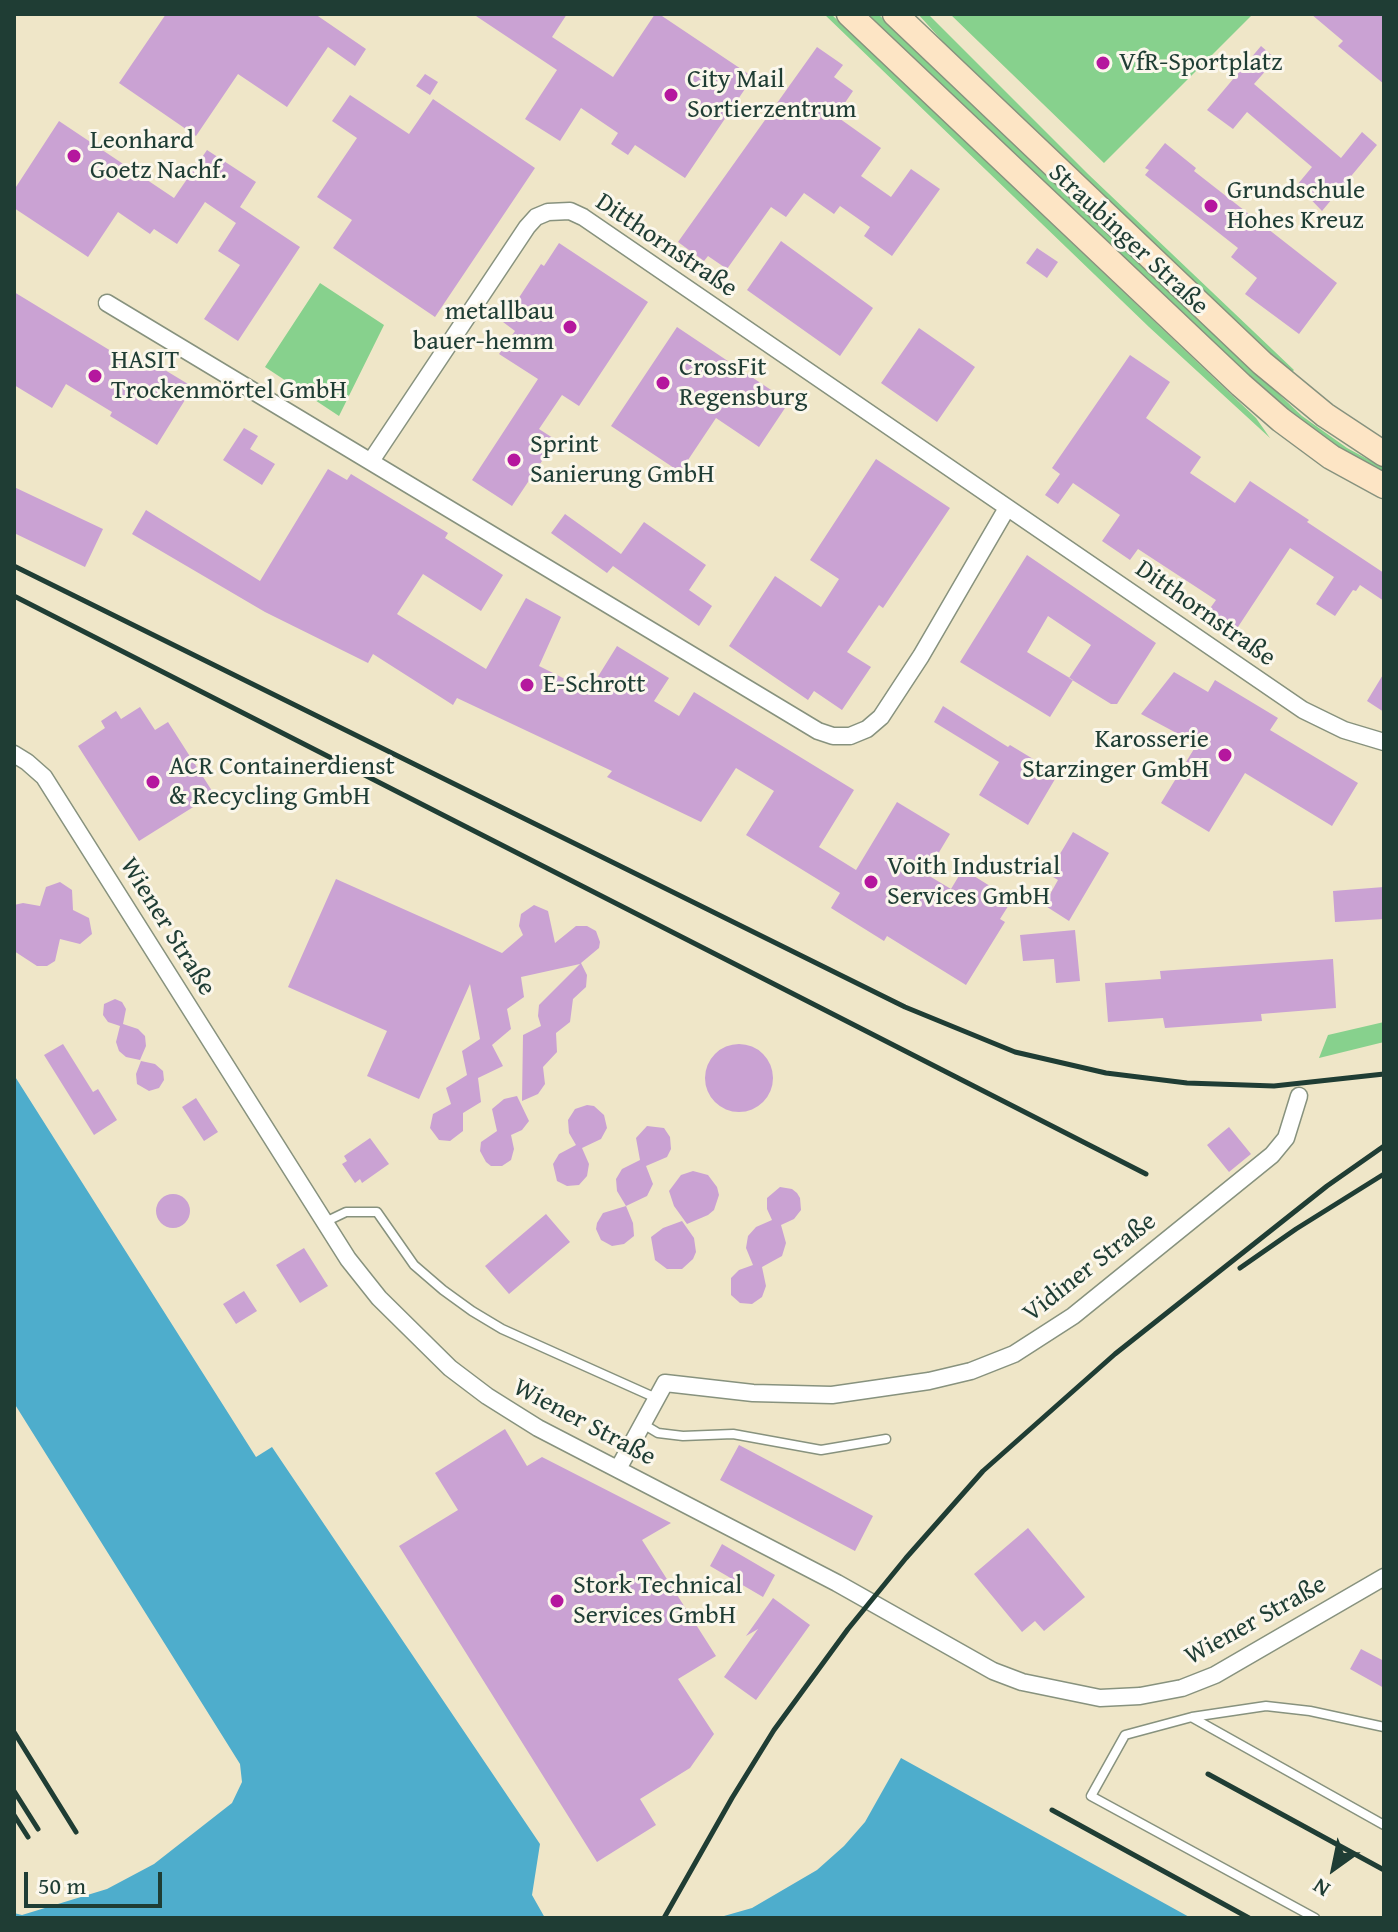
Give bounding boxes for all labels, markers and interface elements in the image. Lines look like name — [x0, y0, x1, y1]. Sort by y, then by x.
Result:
place label: VfR-Sportplatz — [1119, 47, 1282, 79]
marker: VfR-Sportplatz — [1094, 54, 1112, 72]
place label: City Mail Sortierzentrum — [687, 64, 856, 126]
marker: City Mail Sortierzentrum — [662, 86, 680, 104]
place label: Leonhard Goetz Nachf. — [90, 125, 227, 186]
marker: Leonhard Goetz Nachf. — [65, 147, 83, 165]
street label: Straubinger Straße — [1041, 158, 1215, 322]
place label: Grundschule Hohes Kreuz — [1227, 175, 1365, 236]
street label: Ditthornstraße — [589, 187, 743, 305]
marker: Grundschule Hohes Kreuz — [1202, 197, 1220, 215]
place label: metallbau bauer-hemm — [413, 296, 554, 358]
marker: metallbau bauer-hemm — [561, 318, 579, 336]
place label: HASIT Trockenmörtel GmbH — [111, 345, 347, 406]
place label: CrossFit Regensburg — [679, 352, 807, 414]
marker: HASIT Trockenmörtel GmbH — [86, 367, 104, 385]
marker: CrossFit Regensburg — [654, 374, 672, 392]
place label: Sprint Sanierung GmbH — [530, 429, 714, 490]
marker: Sprint Sanierung GmbH — [505, 451, 523, 469]
street label: Ditthornstraße — [1129, 554, 1281, 674]
place label: E-Schrott — [543, 669, 645, 701]
marker: E-Schrott — [518, 676, 536, 694]
place label: Karosserie Starzinger GmbH — [1022, 724, 1209, 786]
marker: Karosserie Starzinger GmbH — [1216, 746, 1234, 764]
place label: ACR Containerdienst & Recycling GmbH — [169, 751, 395, 812]
marker: ACR Containerdienst & Recycling GmbH — [144, 773, 162, 791]
place label: Voith Industrial Services GmbH — [887, 851, 1060, 912]
street label: Wiener Straße — [112, 852, 222, 1002]
marker: Voith Industrial Services GmbH — [862, 873, 880, 891]
street label: Vidiner Straße — [1017, 1206, 1163, 1330]
street label: Wiener Straße — [507, 1372, 661, 1474]
street label: Wiener Straße — [1180, 1569, 1332, 1673]
place label: Stork Technical Services GmbH — [573, 1570, 742, 1632]
marker: Stork Technical Services GmbH — [548, 1592, 566, 1610]
north arrow — [1294, 1828, 1374, 1908]
scale bar — [28, 1856, 166, 1906]
text: 50 m — [38, 1868, 86, 1903]
text: N — [1306, 1871, 1336, 1906]

